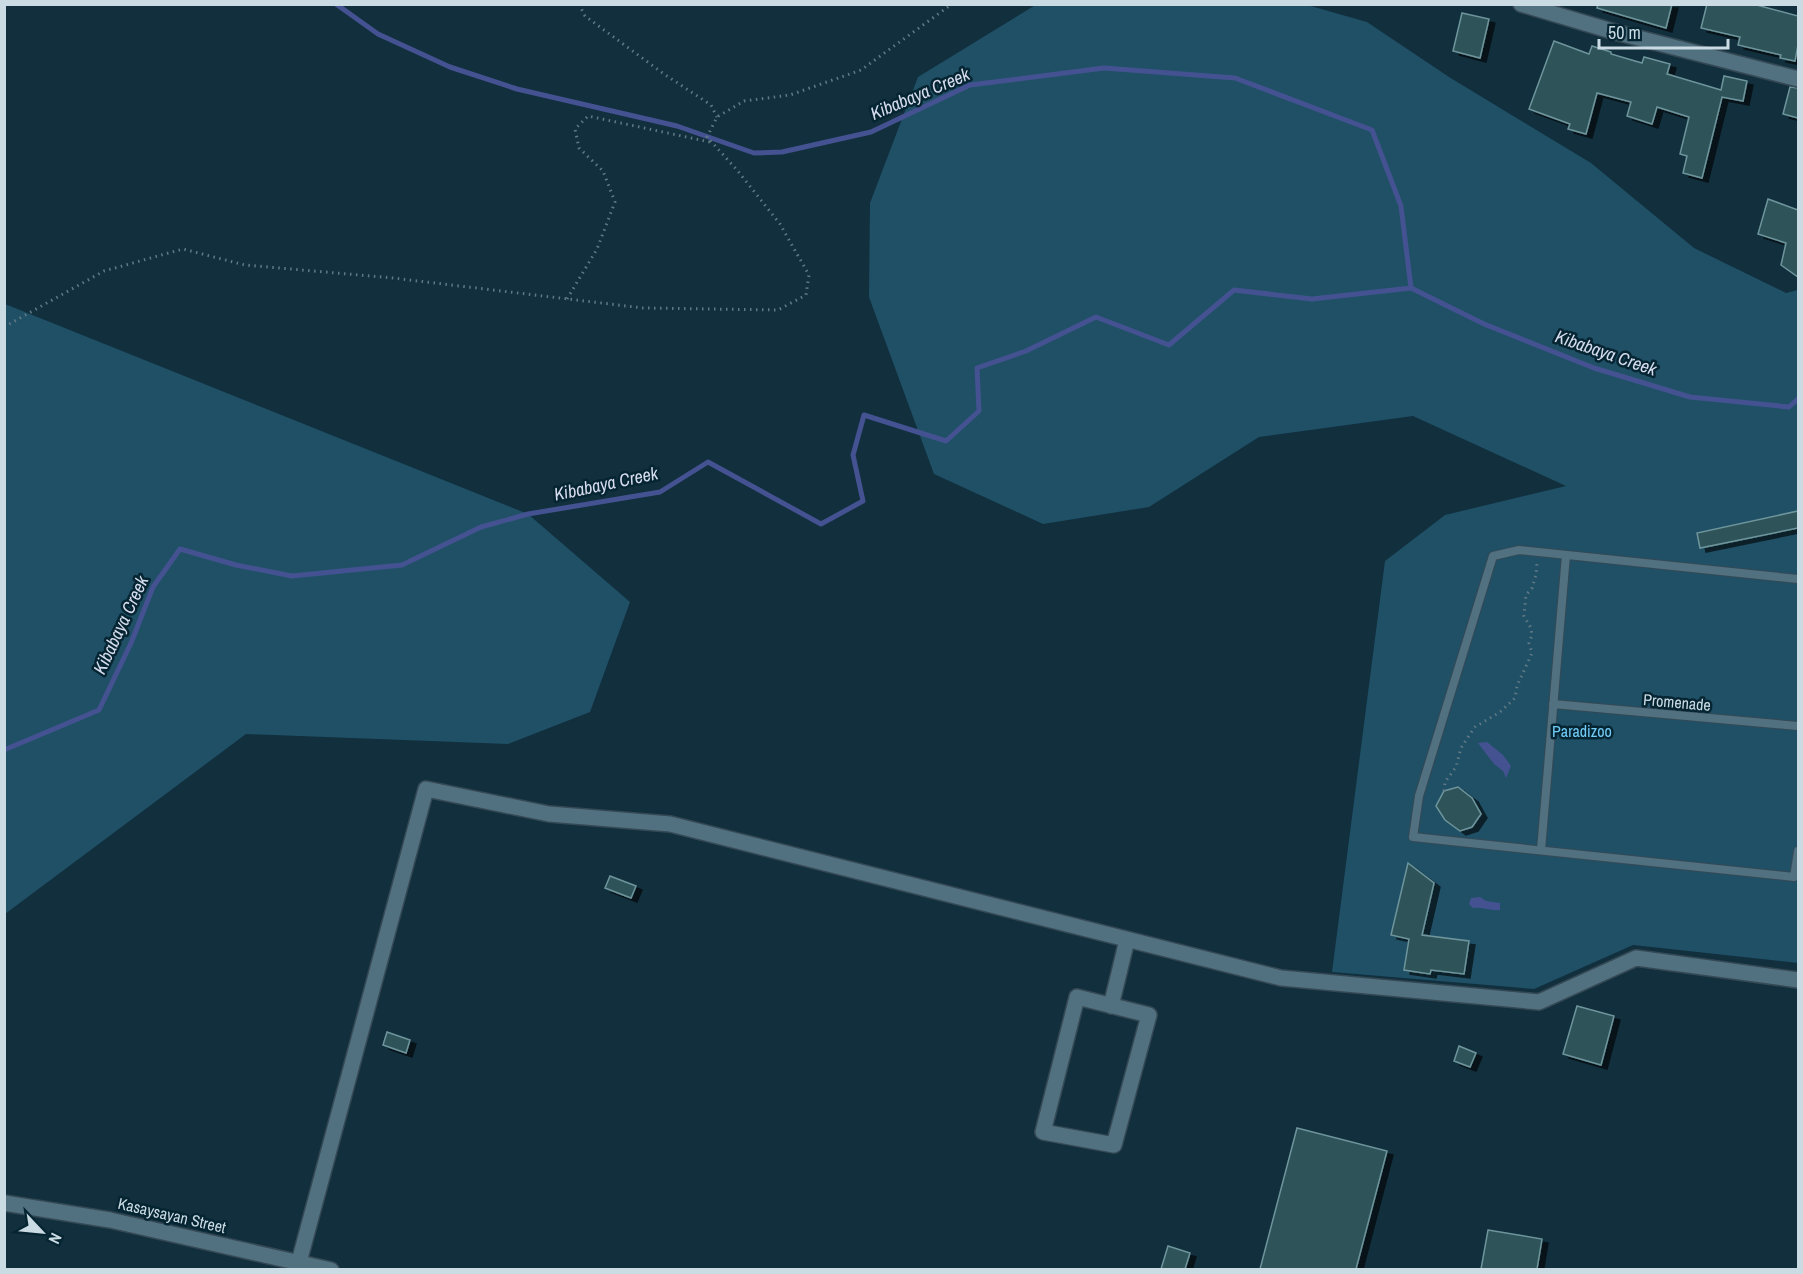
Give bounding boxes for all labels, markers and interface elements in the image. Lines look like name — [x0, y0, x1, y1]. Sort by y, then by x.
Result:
scale bar — [1599, 12, 1728, 50]
text: 50 m — [1608, 20, 1641, 45]
water label: Kibabaya Creek — [866, 61, 974, 126]
water label: Kibabaya Creek — [1552, 323, 1661, 382]
water label: Kibabaya Creek — [552, 460, 661, 507]
water label: Kibabaya Creek — [87, 571, 155, 678]
street label: Promenade — [1642, 688, 1712, 716]
park label: Paradizoo — [1552, 720, 1612, 742]
street label: Kasaysayan Street — [116, 1192, 228, 1238]
north arrow — [12, 1202, 72, 1262]
text: N — [44, 1229, 67, 1248]

